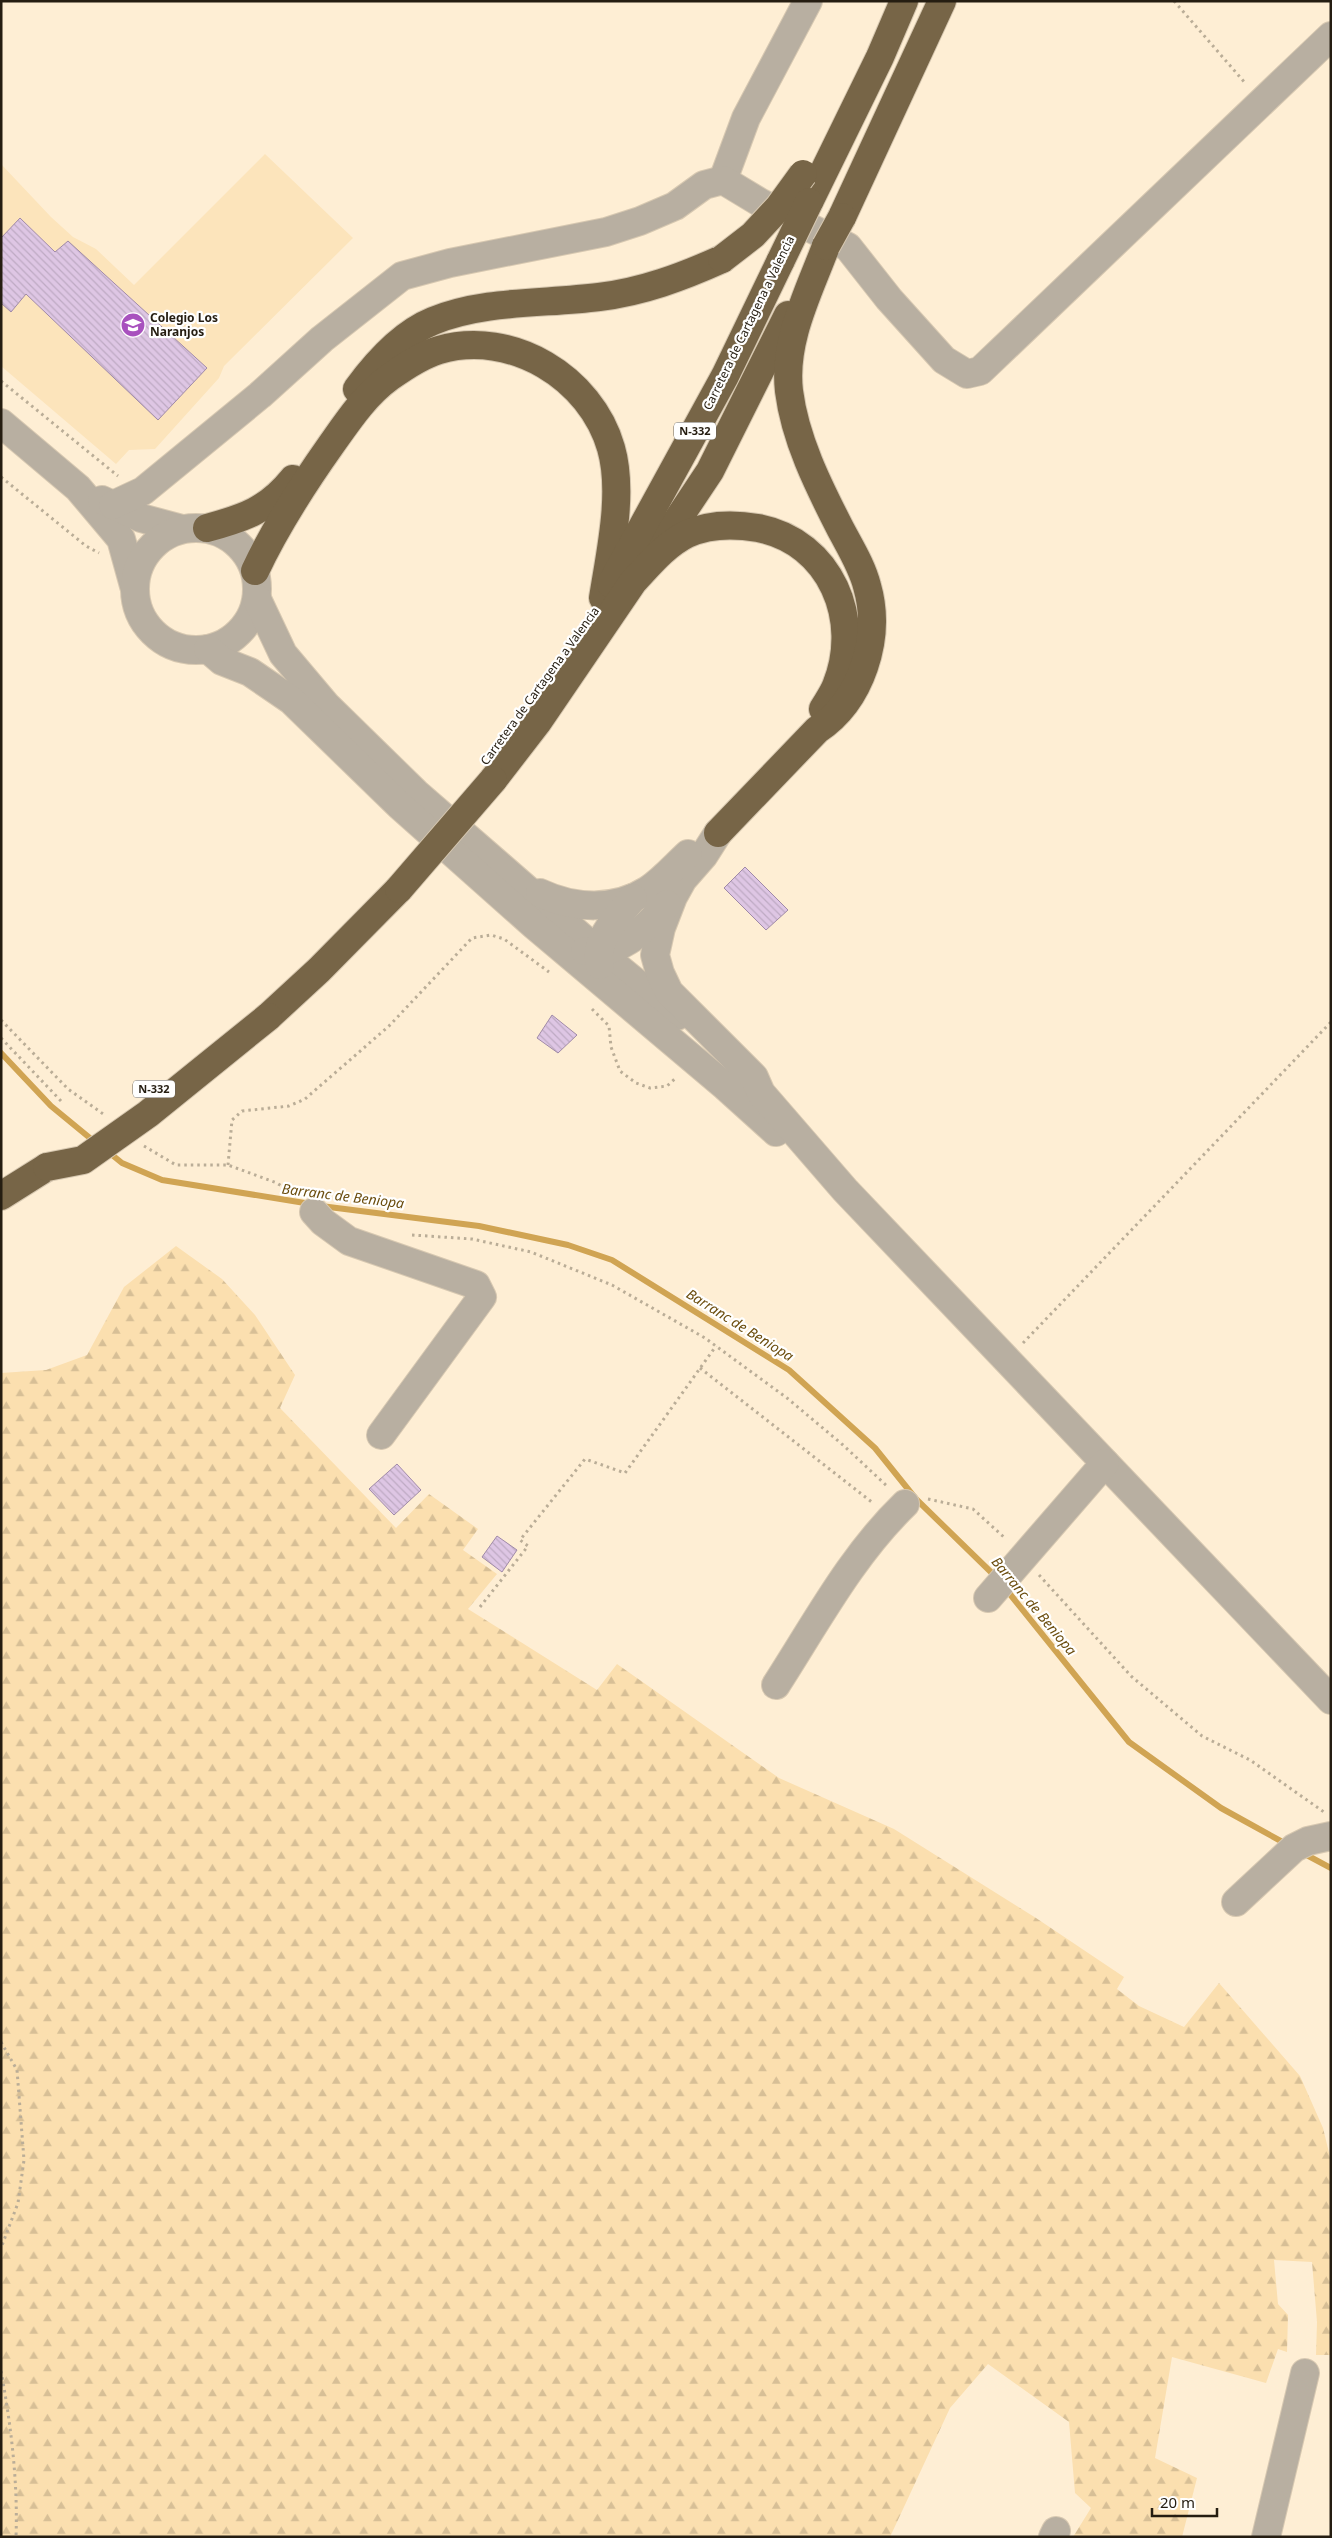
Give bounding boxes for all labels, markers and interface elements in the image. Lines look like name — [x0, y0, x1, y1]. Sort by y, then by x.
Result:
street label: Carretera de Cartagena a Valencia — [699, 233, 798, 413]
place label: Colegio Los Naranjos — [150, 309, 218, 340]
school or university icon: Colegio Los Naranjos — [120, 312, 146, 338]
road number: N-332 — [674, 422, 716, 440]
street label: Carretera de Cartagena a Valencia — [476, 603, 603, 768]
road number: N-332 — [133, 1080, 175, 1098]
water label: Barranc de Beniopa — [281, 1179, 405, 1212]
water label: Barranc de Beniopa — [683, 1284, 798, 1365]
water label: Barranc de Beniopa — [988, 1552, 1081, 1659]
scale bar — [1152, 2486, 1217, 2518]
text: 20 m — [1160, 2492, 1195, 2512]

